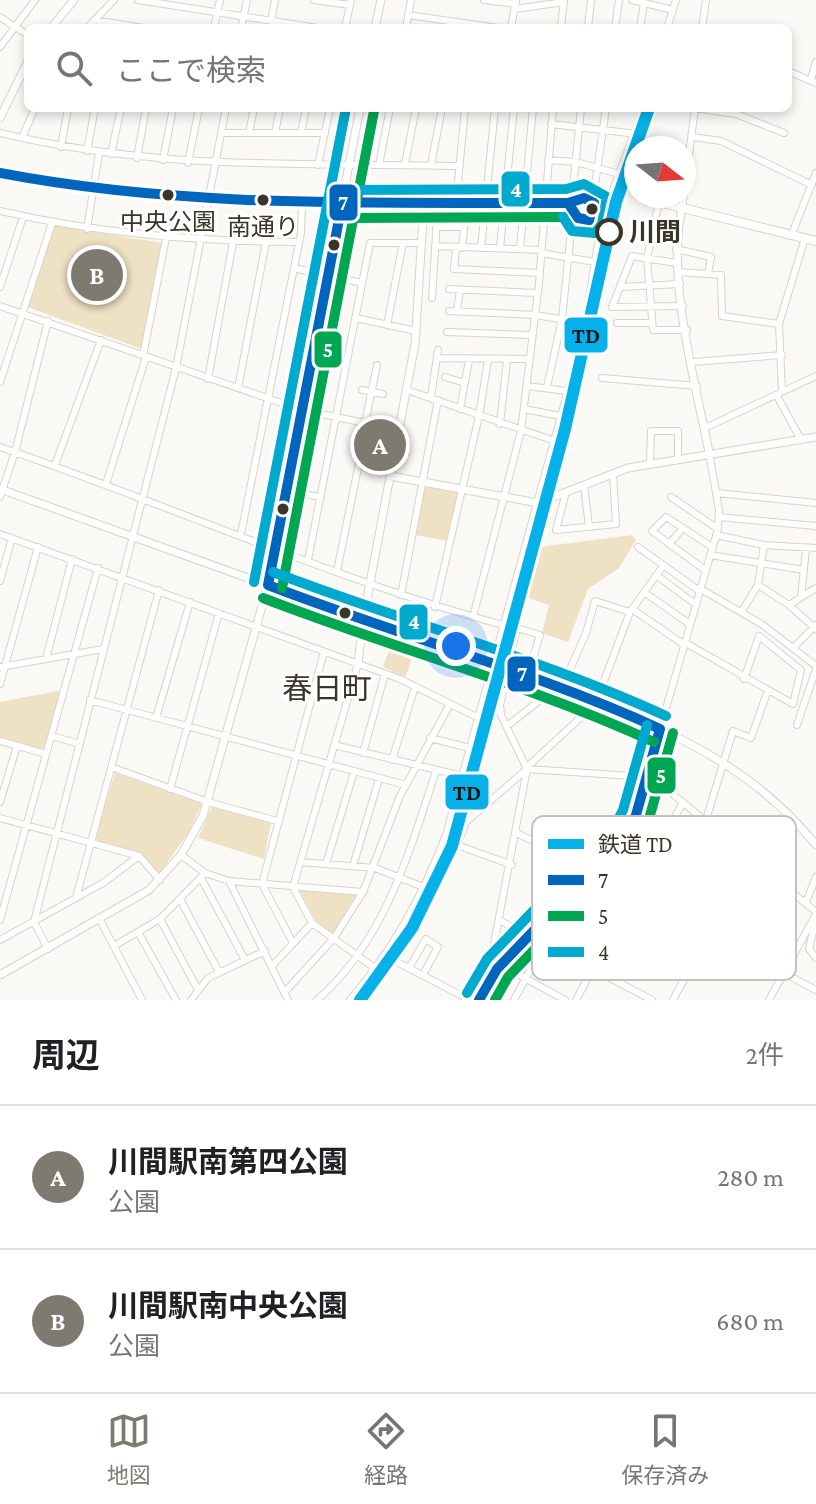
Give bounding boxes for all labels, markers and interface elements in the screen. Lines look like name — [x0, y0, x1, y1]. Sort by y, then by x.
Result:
search box — [24, 24, 792, 112]
icon: search — [52, 46, 96, 90]
text: ここで検索 — [116, 54, 266, 87]
north arrow — [624, 136, 696, 208]
line badge: 4 — [500, 170, 531, 208]
text: 4 — [510, 177, 522, 202]
line badge: 7 — [328, 183, 359, 222]
marker: 中央公園 — [160, 187, 176, 203]
text: 7 — [338, 190, 348, 215]
marker: 南通り — [255, 192, 271, 208]
unlabelled marker — [584, 201, 600, 217]
place label: 中央公園 — [120, 208, 216, 235]
place label: 南通り — [227, 213, 299, 240]
place label: 川間 — [629, 218, 681, 247]
marker: 川間 — [596, 219, 622, 245]
unlabelled marker — [326, 237, 342, 253]
pin: B — [71, 245, 123, 305]
line badge: TD — [563, 316, 609, 354]
text: TD — [572, 323, 600, 348]
line badge: 5 — [313, 330, 343, 369]
text: 5 — [323, 337, 333, 362]
pin: A — [354, 415, 406, 475]
unlabelled marker — [275, 501, 291, 517]
line badge: 4 — [398, 603, 429, 641]
unlabelled marker — [337, 605, 353, 621]
text: 4 — [408, 609, 420, 634]
your location — [436, 626, 476, 666]
line badge: 7 — [506, 655, 537, 693]
text: 7 — [517, 661, 527, 686]
district label: 春日町 — [282, 672, 372, 705]
line badge: 5 — [646, 756, 677, 795]
text: 5 — [656, 763, 666, 788]
line badge: TD — [444, 773, 490, 811]
text: TD — [453, 780, 481, 805]
legend — [532, 816, 796, 980]
text: 鉄道 TD — [598, 832, 673, 857]
text: 7 — [598, 868, 608, 893]
text: 5 — [598, 904, 608, 929]
text: 4 — [598, 940, 609, 965]
text: 周辺 — [32, 1037, 100, 1074]
text: 2件 — [746, 1041, 784, 1070]
text: 川間駅南第四公園 — [108, 1145, 348, 1178]
text: A — [50, 1163, 66, 1192]
text: 280 m — [717, 1163, 784, 1192]
text: 公園 — [108, 1188, 160, 1217]
text: 川間駅南中央公園 — [108, 1289, 348, 1322]
text: B — [50, 1307, 66, 1336]
text: 680 m — [716, 1307, 784, 1336]
text: 公園 — [108, 1332, 160, 1361]
tab: 地図 — [107, 1409, 151, 1489]
tab: 経路 — [364, 1409, 408, 1489]
tab: 保存済み — [621, 1409, 709, 1489]

